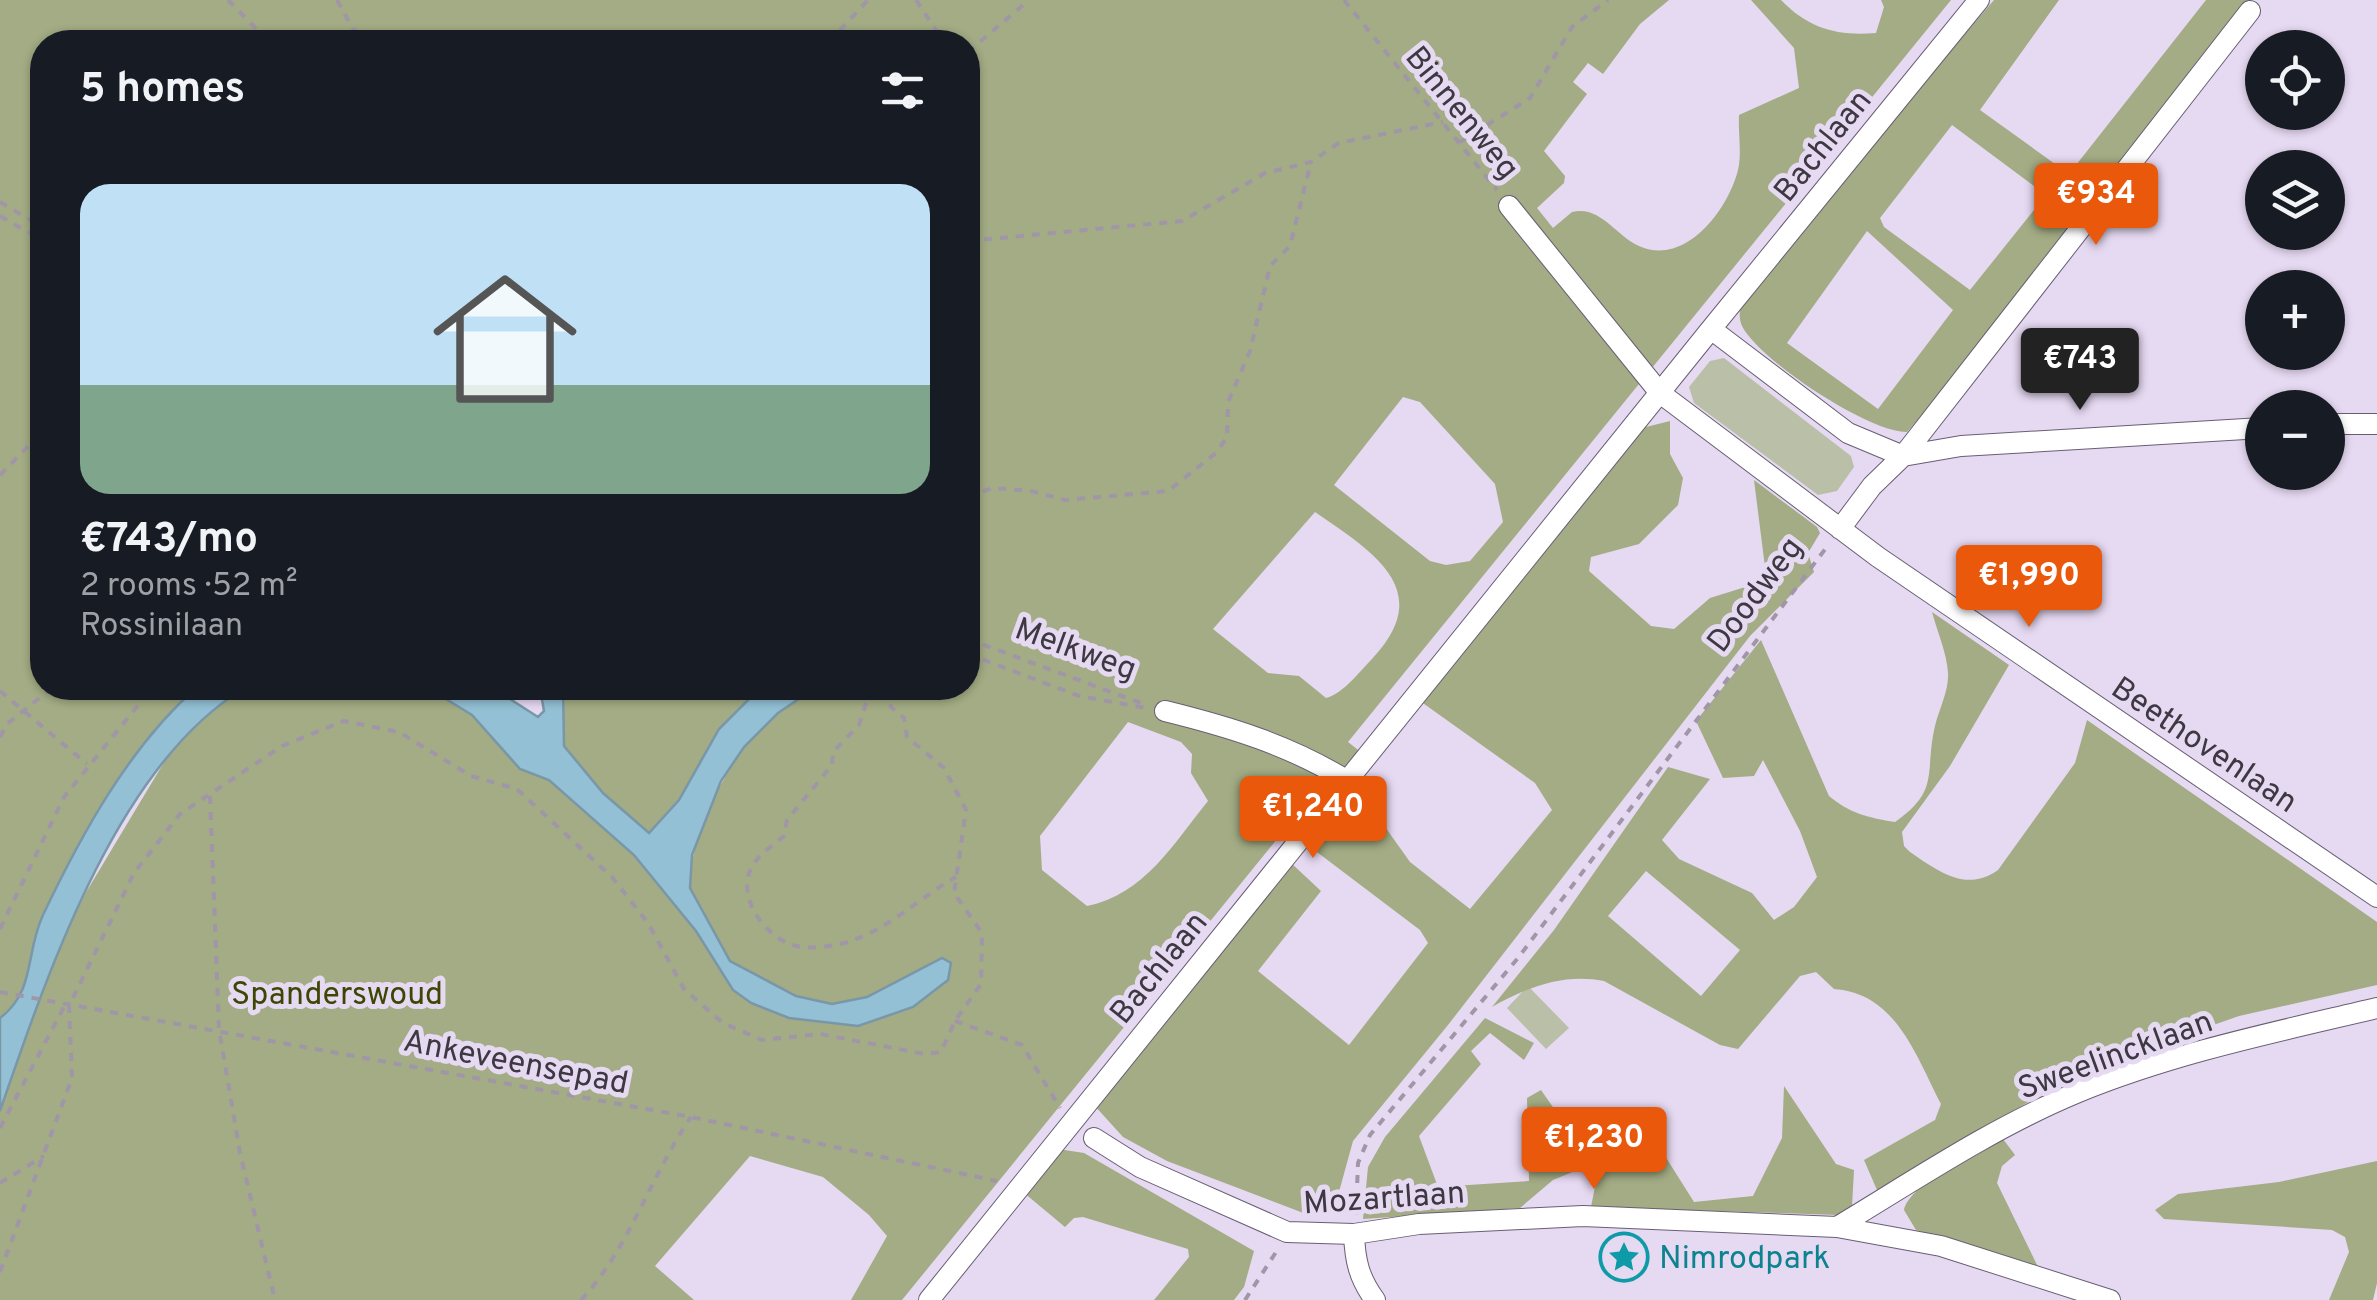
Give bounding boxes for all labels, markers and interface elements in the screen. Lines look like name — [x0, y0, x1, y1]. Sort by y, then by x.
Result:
map controls — [2245, 30, 2345, 490]
button: locate — [2245, 30, 2345, 130]
street label: Binnenweg — [1395, 39, 1526, 189]
icon: filters — [875, 63, 930, 118]
text: 5 homes — [80, 64, 245, 117]
street label: Bachlaan — [1767, 83, 1882, 211]
button: layers — [2245, 150, 2345, 250]
pin: €934 — [2037, 163, 2155, 248]
text: €934 — [2056, 175, 2136, 215]
icon: home — [415, 249, 595, 429]
button: + — [2245, 270, 2345, 370]
pin: €743 — [2021, 328, 2139, 413]
text: €743 — [2043, 340, 2117, 380]
button: − — [2245, 390, 2345, 490]
text: €743/mo — [80, 514, 258, 567]
street label: Doodweg — [1700, 530, 1813, 662]
pin: €1,990 — [1948, 545, 2110, 630]
text: €1,990 — [1978, 557, 2080, 597]
text: 2 rooms · 52 m² — [80, 567, 297, 607]
text: Rossinilaan — [80, 607, 243, 647]
street label: Melkweg — [1009, 610, 1141, 691]
street label: Beethovenlaan — [2103, 670, 2304, 823]
pin: €1,240 — [1232, 776, 1394, 861]
text: €1,240 — [1262, 788, 1364, 828]
street label: Bachlaan — [1103, 905, 1218, 1033]
park label: Spanderswoud — [231, 976, 443, 1016]
street label: Sweelincklaan — [2013, 1003, 2219, 1111]
street label: Ankeveensepad — [400, 1023, 631, 1105]
pin: €1,230 — [1513, 1107, 1675, 1192]
text: €1,230 — [1544, 1119, 1644, 1159]
street label: Mozartlaan — [1302, 1174, 1466, 1226]
place icon: Nimrodpark — [1598, 1231, 1650, 1283]
place label: Nimrodpark — [1659, 1240, 1830, 1280]

